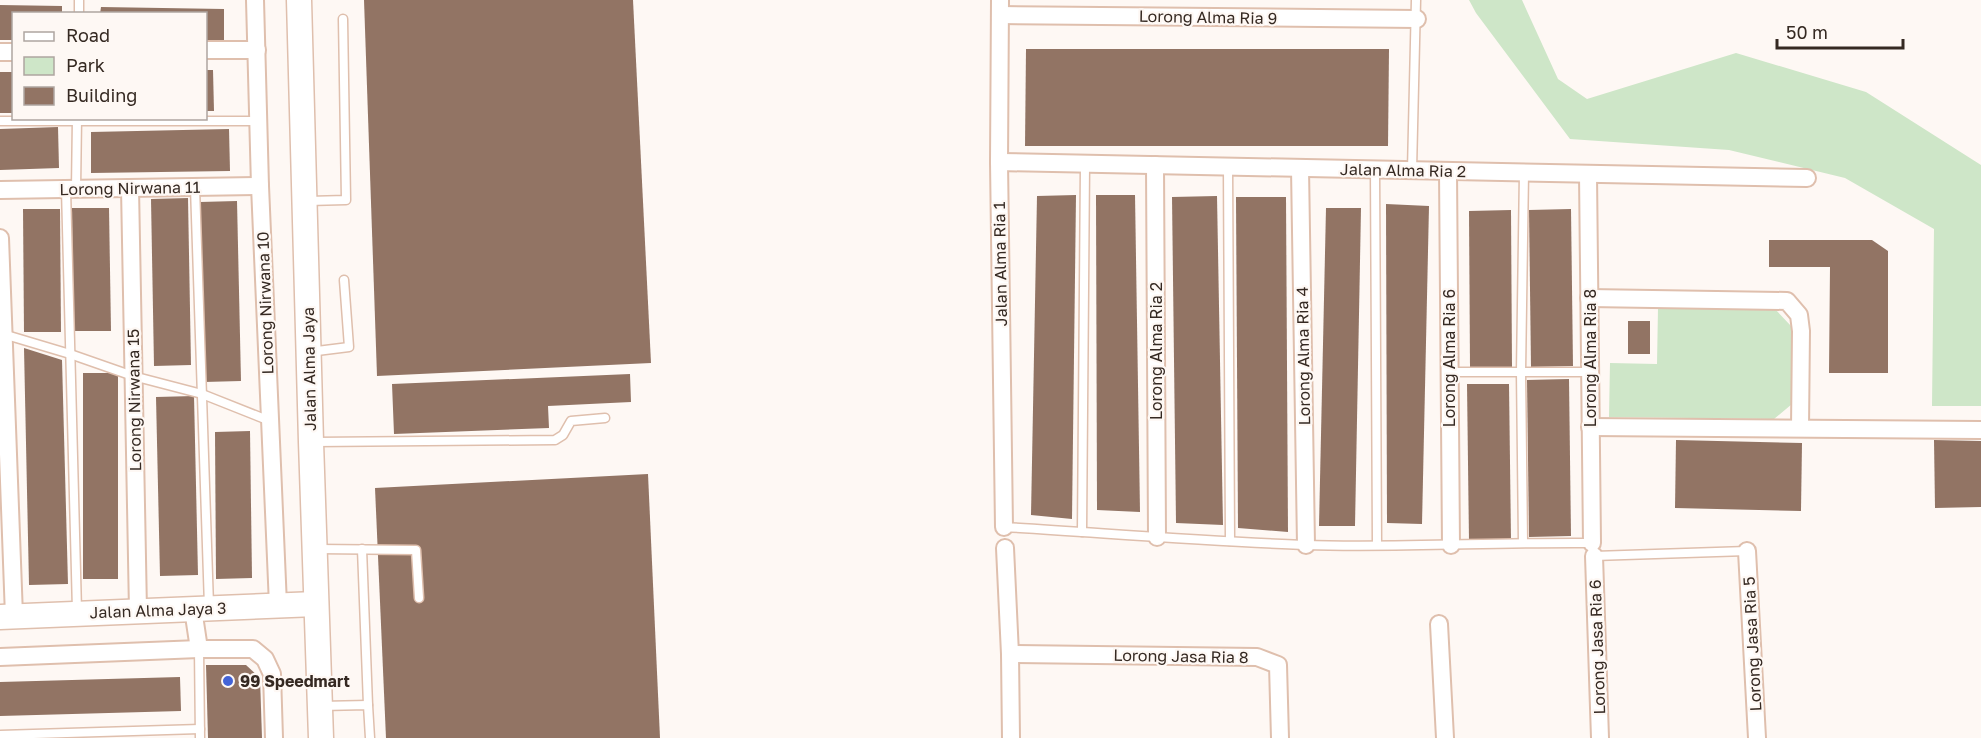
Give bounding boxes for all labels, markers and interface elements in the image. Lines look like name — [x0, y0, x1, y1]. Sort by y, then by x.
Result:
street label: Lorong Alma Ria 9 — [1139, 6, 1277, 28]
legend — [12, 12, 207, 120]
scale bar — [1777, 12, 1903, 50]
text: 50 m — [1786, 21, 1828, 43]
text: Road — [66, 24, 110, 46]
text: Park — [66, 54, 105, 76]
text: Building — [66, 84, 137, 106]
street label: Jalan Alma Ria 2 — [1340, 159, 1466, 181]
street label: Lorong Nirwana 11 — [59, 177, 201, 199]
street label: Jalan Alma Ria 1 — [989, 201, 1011, 326]
street label: Lorong Nirwana 10 — [253, 231, 277, 375]
street label: Lorong Alma Ria 2 — [1146, 282, 1166, 420]
street label: Lorong Alma Ria 4 — [1292, 287, 1314, 425]
street label: Lorong Alma Ria 6 — [1439, 289, 1459, 427]
street label: Lorong Alma Ria 8 — [1580, 289, 1600, 427]
street label: Jalan Alma Jaya — [298, 307, 320, 431]
street label: Lorong Nirwana 15 — [123, 329, 145, 471]
street label: Lorong Jasa Ria 5 — [1738, 576, 1766, 712]
street label: Lorong Jasa Ria 6 — [1585, 579, 1609, 715]
street label: Jalan Alma Jaya 3 — [89, 598, 227, 622]
street label: Lorong Jasa Ria 8 — [1113, 645, 1249, 667]
place label: 99 Speedmart — [240, 671, 350, 691]
marker: 99 Speedmart — [221, 674, 235, 688]

